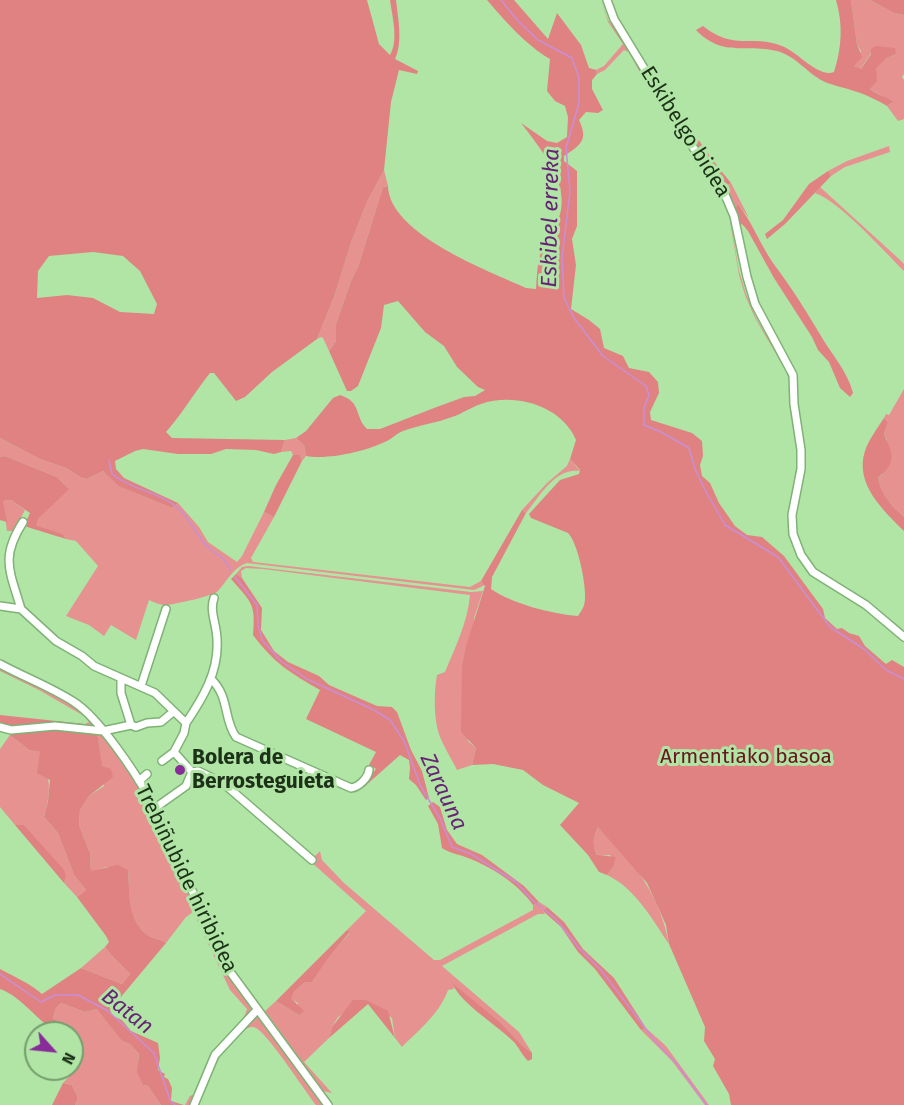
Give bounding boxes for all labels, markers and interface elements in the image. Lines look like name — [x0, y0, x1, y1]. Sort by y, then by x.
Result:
street label: Eskibelgo bidea — [635, 62, 735, 202]
water label: Eskibel erreka — [537, 148, 565, 288]
park label: Armentiako basoa — [660, 744, 832, 770]
place label: Bolera de Berrosteguieta — [192, 745, 335, 795]
water label: Zarauna — [414, 749, 472, 835]
marker: Bolera de Berrosteguieta — [173, 763, 187, 777]
street label: Trebiñubide hiribidea — [130, 781, 242, 977]
water label: Batan — [96, 984, 158, 1040]
north arrow — [24, 1021, 84, 1081]
text: N — [58, 1049, 80, 1068]

